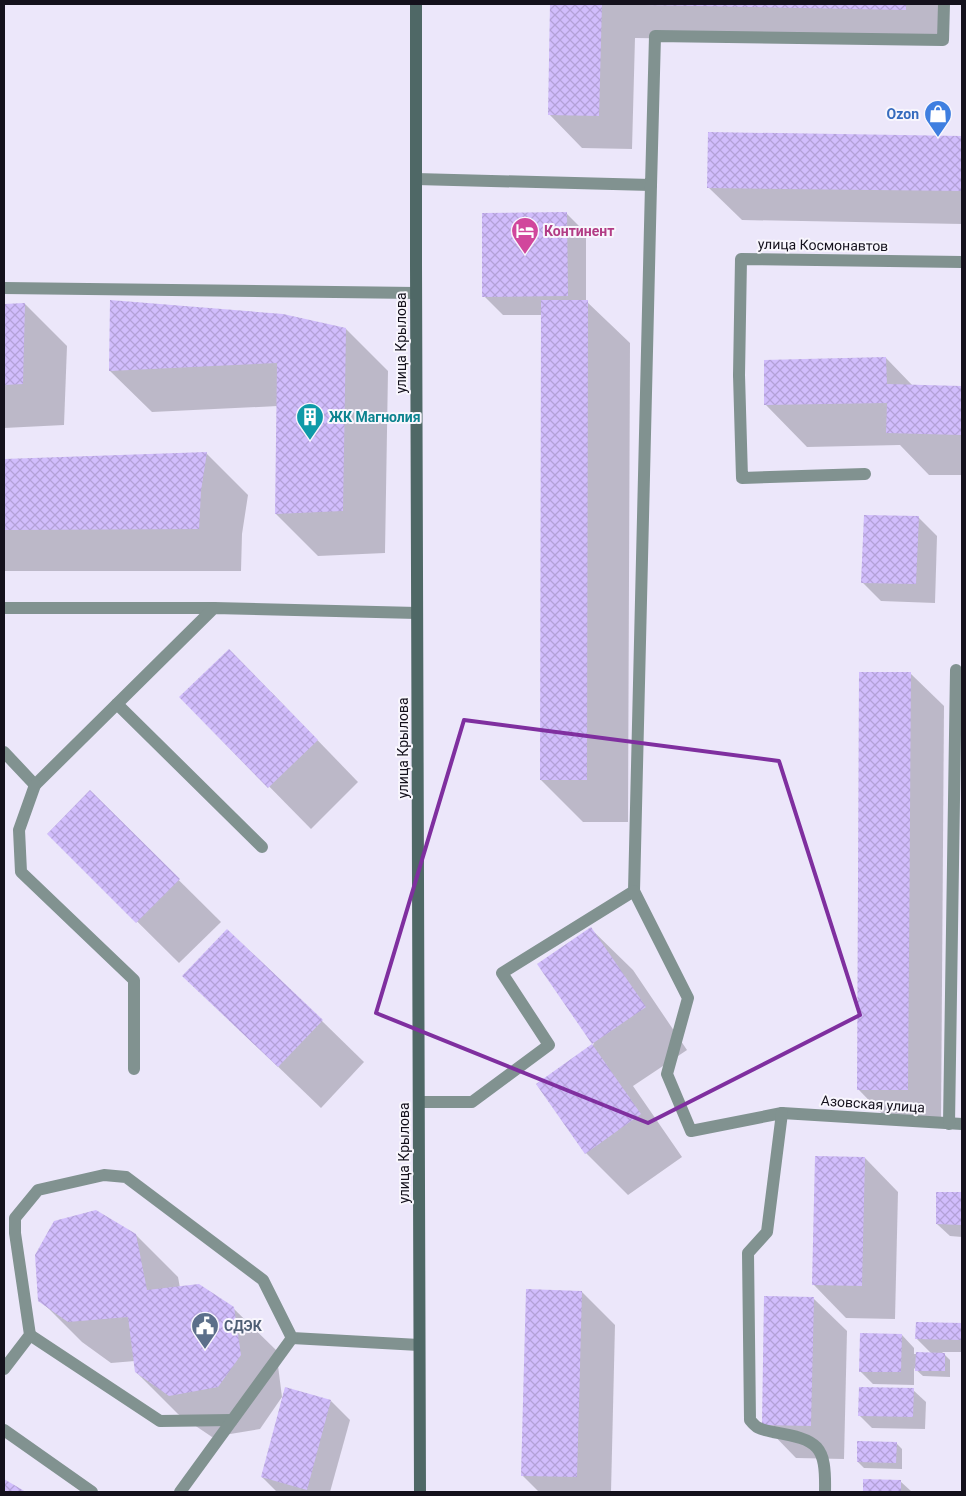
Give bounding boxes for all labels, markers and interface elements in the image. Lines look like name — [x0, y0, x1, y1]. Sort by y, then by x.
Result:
shop icon: Ozon — [923, 99, 953, 138]
place label: Ozon — [887, 106, 919, 122]
hotel icon: Континент — [510, 216, 540, 255]
place label: Континент — [544, 223, 614, 239]
street label: улица Космонавтов — [758, 236, 888, 254]
street label: улица Крылова — [393, 292, 409, 394]
building icon: ЖК Магнолия — [295, 402, 325, 441]
place label: ЖК Магнолия — [329, 409, 421, 425]
street label: улица Крылова — [395, 697, 411, 799]
street label: Азовская улица — [820, 1092, 926, 1116]
street label: улица Крылова — [396, 1102, 412, 1204]
public building icon: СДЭК — [190, 1311, 220, 1350]
place label: СДЭК — [224, 1318, 263, 1334]

